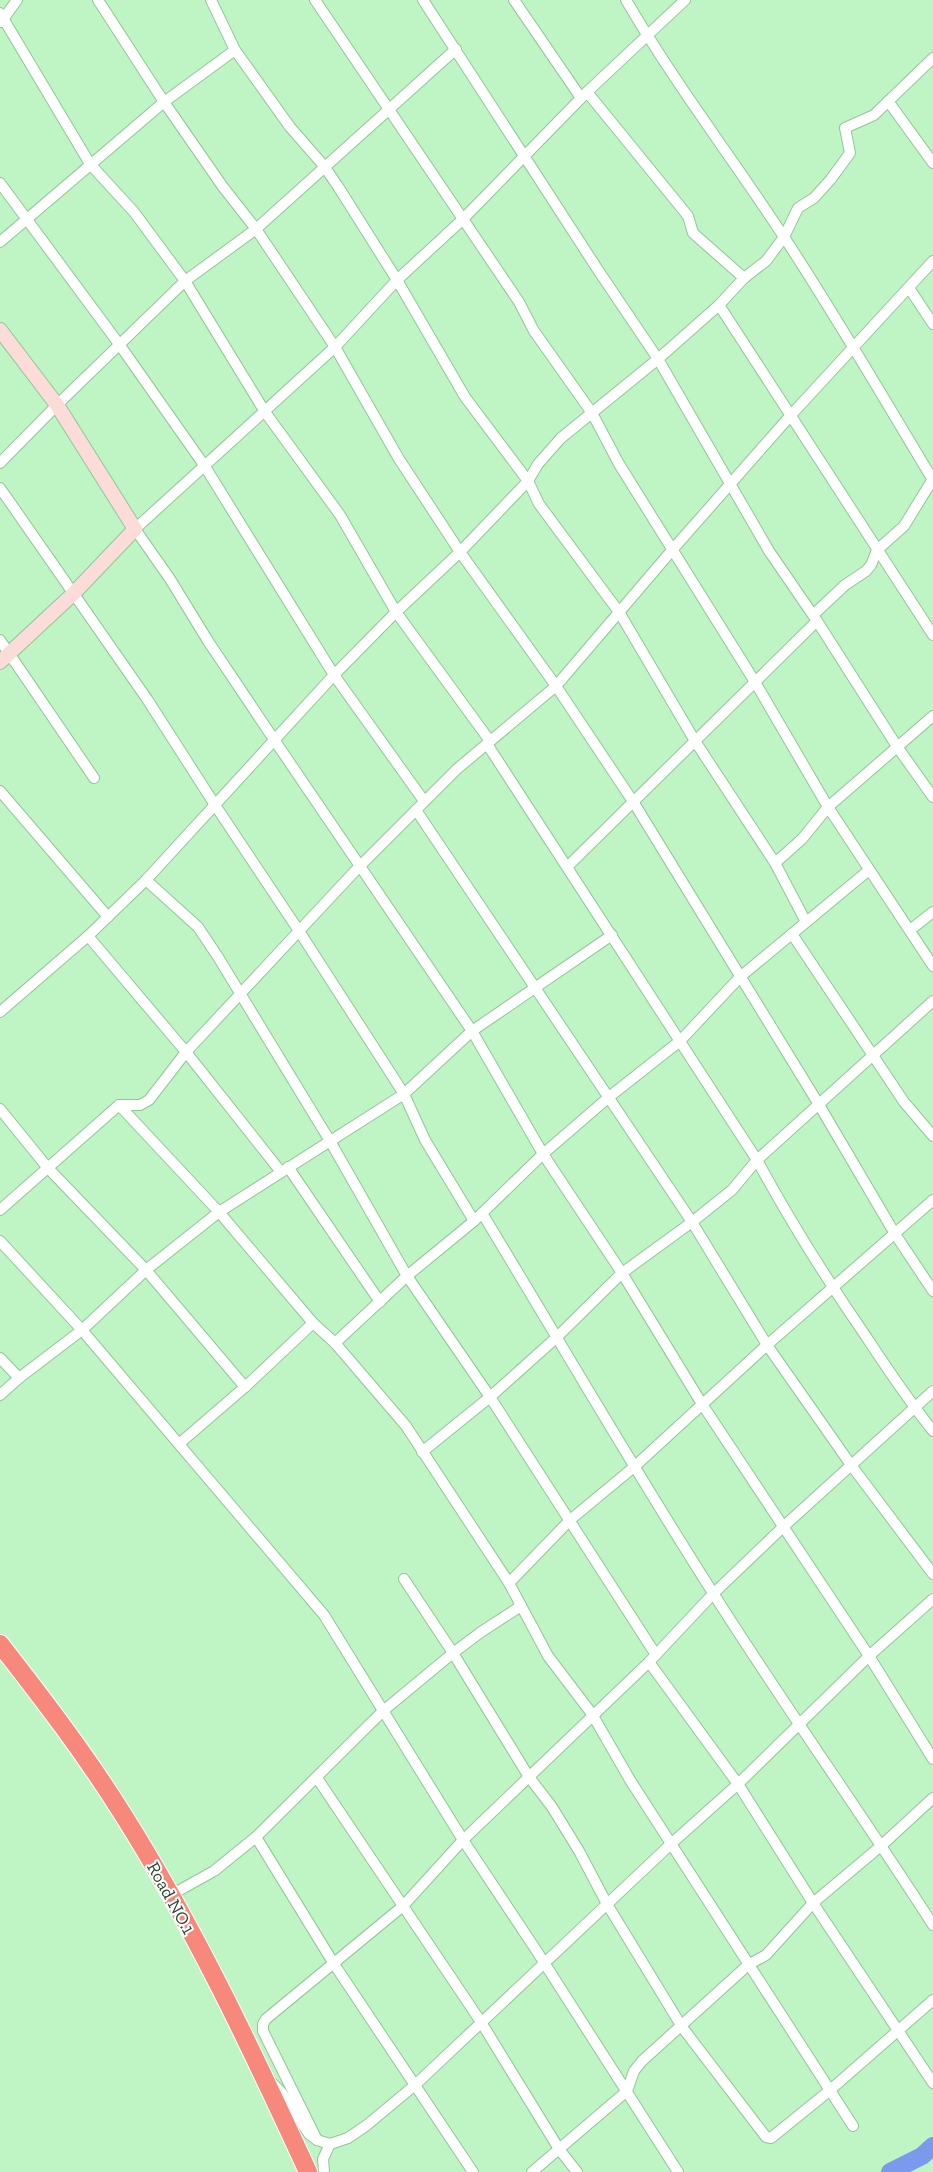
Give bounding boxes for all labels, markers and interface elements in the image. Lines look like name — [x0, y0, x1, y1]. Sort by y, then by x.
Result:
street label: Road NO.1 — [142, 1858, 200, 1938]

